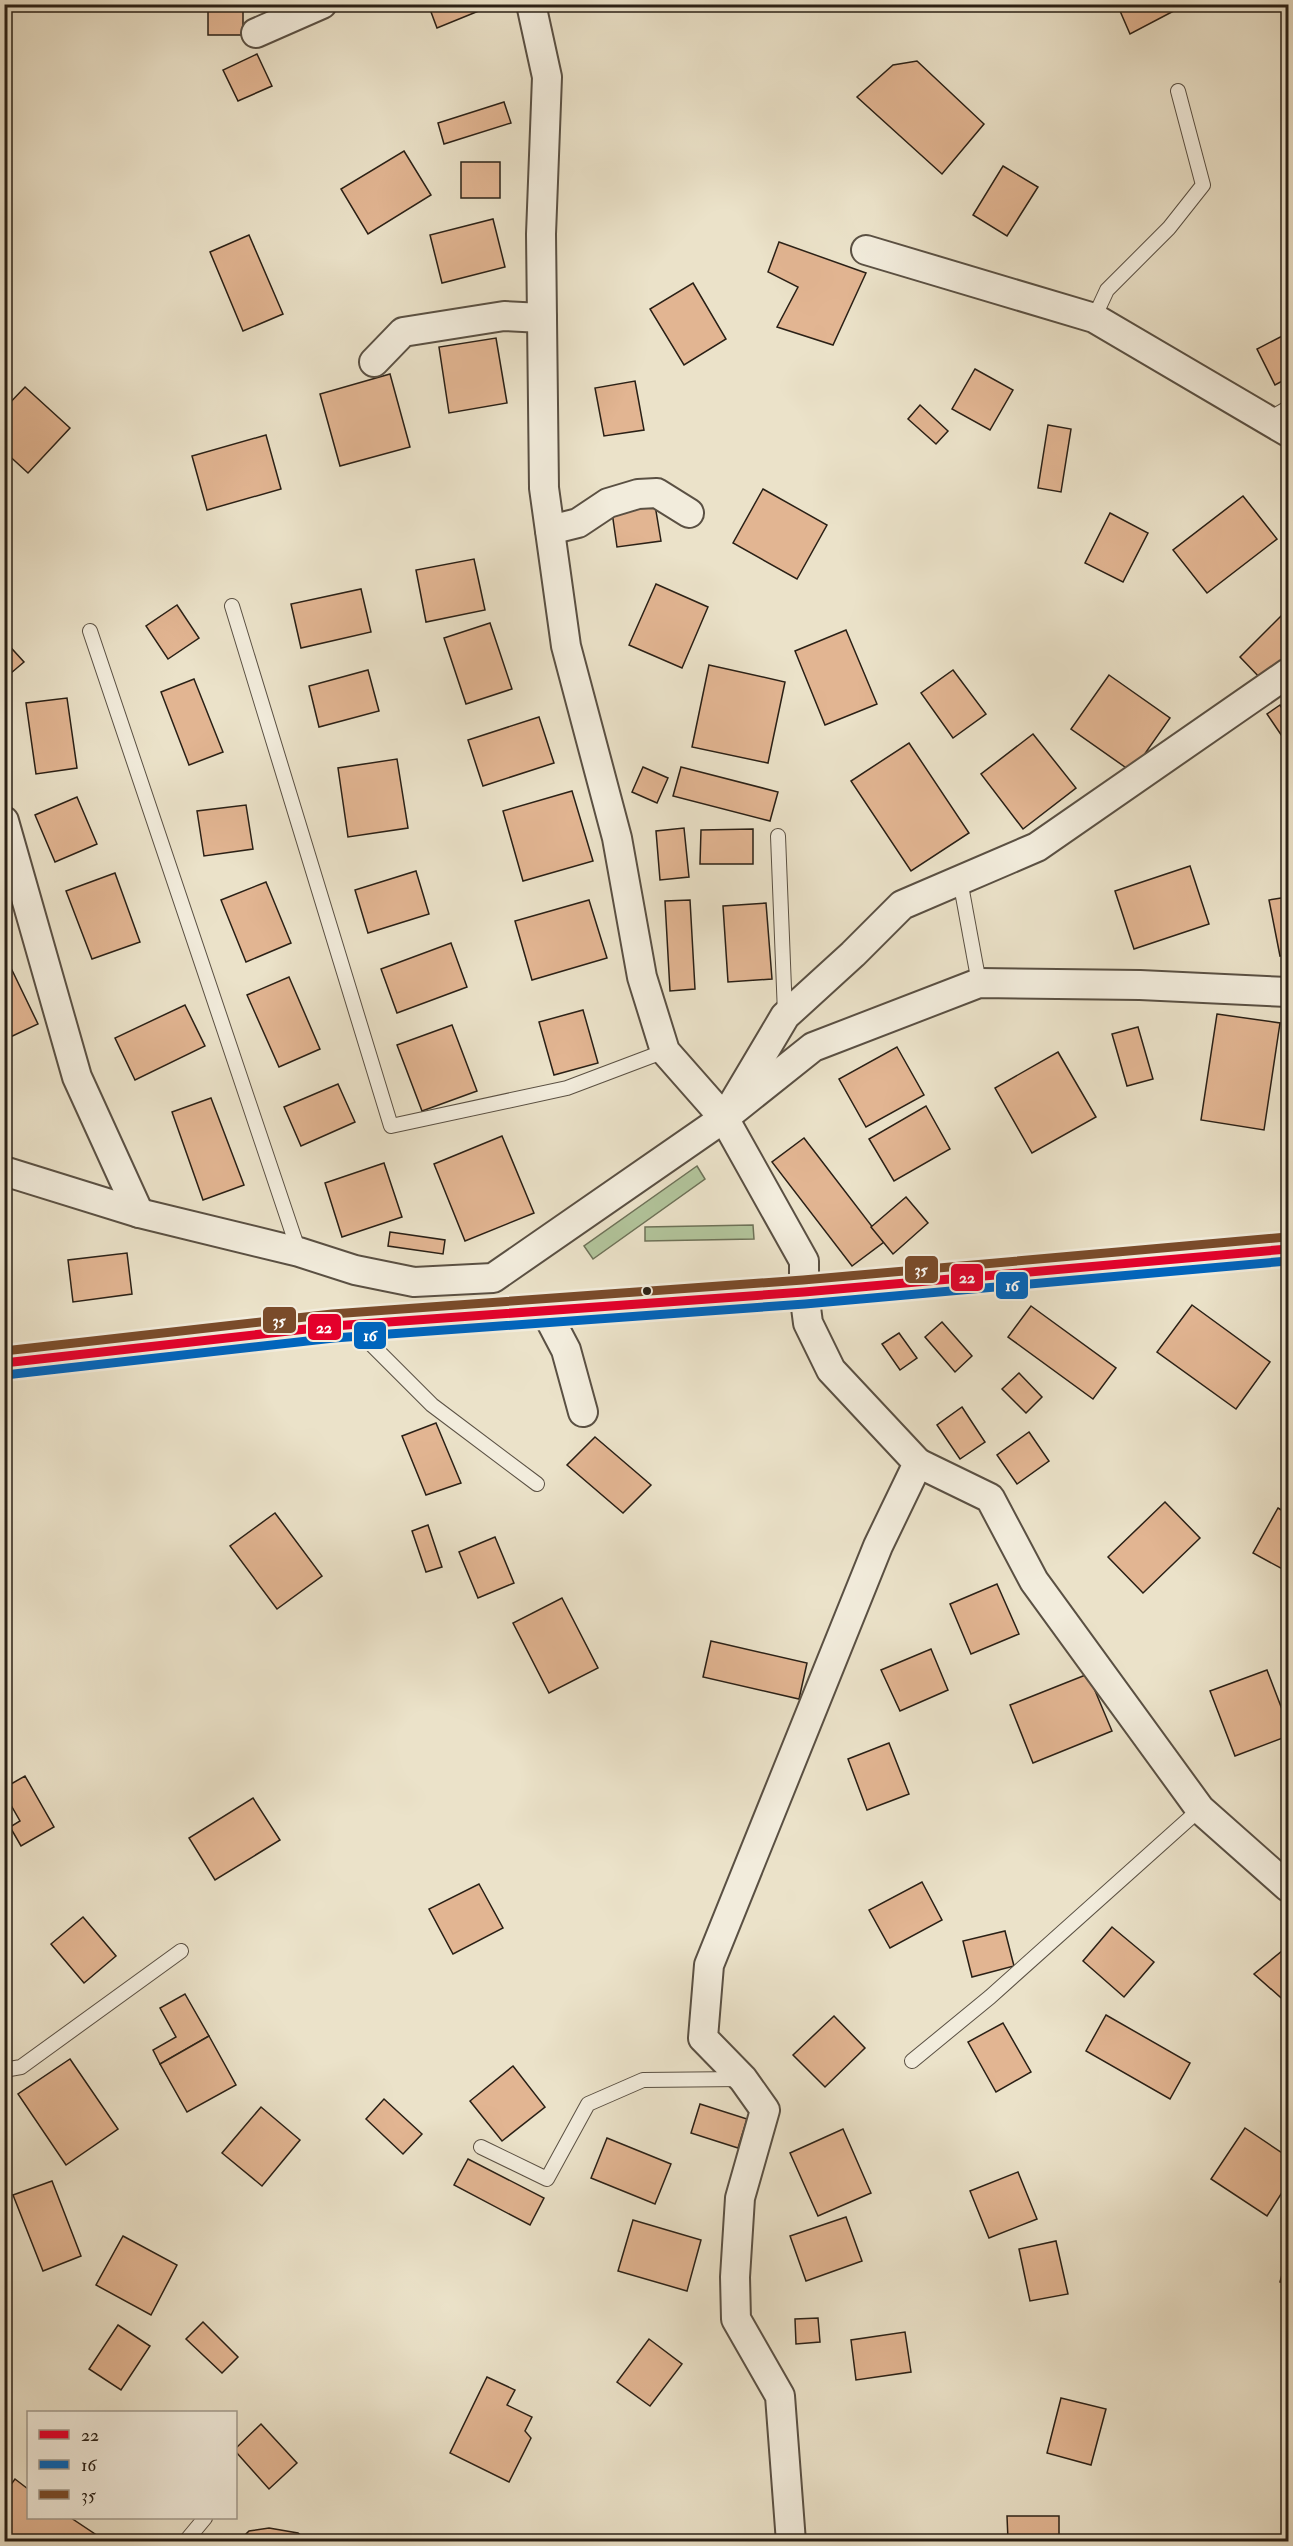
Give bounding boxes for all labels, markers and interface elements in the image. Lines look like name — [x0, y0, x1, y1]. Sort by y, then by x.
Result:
line badge: 35 — [904, 1255, 939, 1284]
text: 35 — [914, 1260, 929, 1280]
line badge: 22 — [950, 1263, 984, 1292]
text: 22 — [959, 1268, 975, 1288]
line badge: 16 — [995, 1271, 1029, 1300]
text: 16 — [1005, 1276, 1021, 1296]
unlabelled marker — [641, 1285, 653, 1297]
line badge: 35 — [262, 1306, 297, 1334]
text: 35 — [272, 1311, 287, 1331]
line badge: 22 — [307, 1313, 342, 1341]
text: 22 — [316, 1318, 332, 1338]
line badge: 16 — [353, 1321, 387, 1350]
text: 16 — [363, 1326, 379, 1346]
legend — [27, 2411, 237, 2519]
text: 22 — [81, 2424, 99, 2447]
text: 16 — [81, 2454, 97, 2477]
text: 35 — [81, 2484, 96, 2507]

